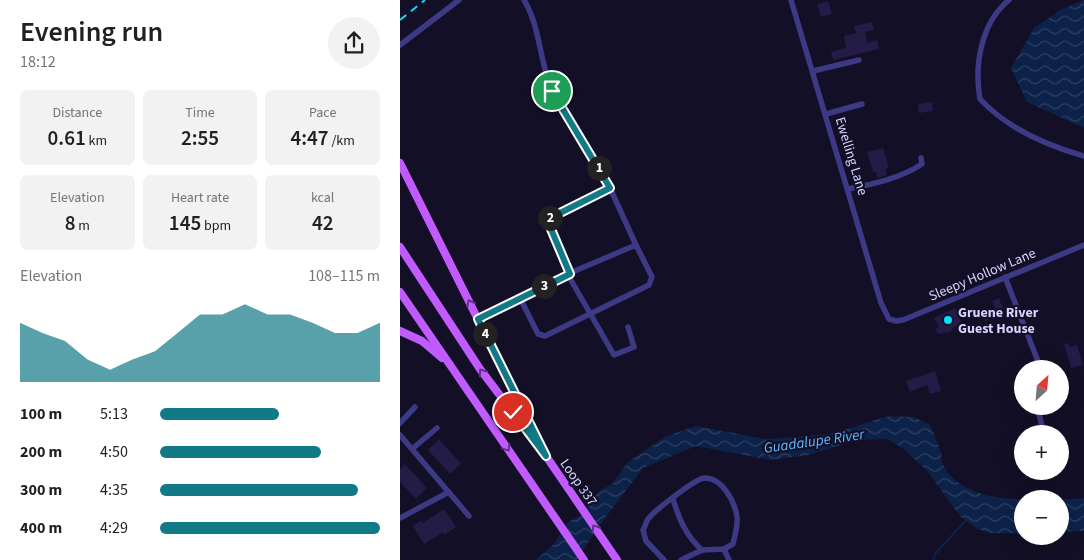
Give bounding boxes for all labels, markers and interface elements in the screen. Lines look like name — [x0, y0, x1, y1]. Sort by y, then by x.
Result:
text: Evening run — [20, 12, 163, 52]
button: share — [328, 17, 380, 69]
text: 18:12 — [20, 51, 56, 73]
pin — [531, 70, 573, 112]
icon: arrive — [538, 77, 566, 105]
text: Distance — [52, 103, 102, 123]
text: Time — [185, 103, 215, 123]
text: Pace — [309, 103, 336, 123]
street label: Ewelling Lane — [830, 115, 872, 198]
text: 0.61 — [48, 123, 86, 153]
text: 2:55 — [181, 123, 219, 153]
text: 4:47 — [290, 123, 329, 153]
text: km — [86, 131, 107, 151]
text: /km — [329, 131, 355, 151]
pin: 1 — [586, 156, 612, 180]
text: 1 — [596, 158, 603, 178]
text: Elevation — [50, 188, 105, 208]
text: Heart rate — [171, 188, 229, 208]
text: kcal — [311, 188, 334, 208]
pin: 2 — [538, 206, 562, 230]
text: 8 — [65, 208, 76, 238]
text: 145 — [169, 208, 201, 238]
text: 42 — [312, 208, 333, 238]
text: 2 — [547, 208, 554, 228]
text: m — [76, 216, 90, 236]
text: bpm — [201, 216, 231, 236]
street label: Sleepy Hollow Lane — [926, 243, 1039, 307]
text: Elevation — [20, 265, 82, 287]
text: 108–115 m — [308, 265, 380, 287]
pin: 3 — [532, 274, 556, 298]
text: 3 — [541, 276, 548, 296]
one-way arrow — [466, 299, 476, 308]
place label: Gruene River Guest House — [958, 303, 1039, 339]
marker: Gruene River Guest House — [942, 314, 954, 326]
pin: 4 — [472, 322, 498, 346]
text: 4 — [482, 324, 489, 344]
north arrow — [1014, 360, 1069, 415]
map controls — [1014, 360, 1069, 545]
one-way arrow — [480, 369, 488, 378]
pin — [492, 391, 534, 433]
icon: check — [499, 398, 527, 426]
text: 100 m — [20, 403, 62, 425]
text: 5:13 — [100, 403, 128, 425]
water label: Guadalupe River — [762, 424, 867, 459]
button: + — [1014, 425, 1069, 480]
text: 200 m — [20, 441, 62, 463]
text: 4:50 — [100, 441, 128, 463]
one-way arrow — [501, 442, 510, 452]
street label: Loop 337 — [555, 455, 602, 510]
text: 300 m — [20, 479, 62, 501]
text: 4:35 — [100, 479, 128, 501]
button: − — [1014, 490, 1069, 545]
text: 400 m — [20, 517, 62, 539]
text: 4:29 — [100, 517, 128, 539]
one-way arrow — [592, 524, 602, 533]

